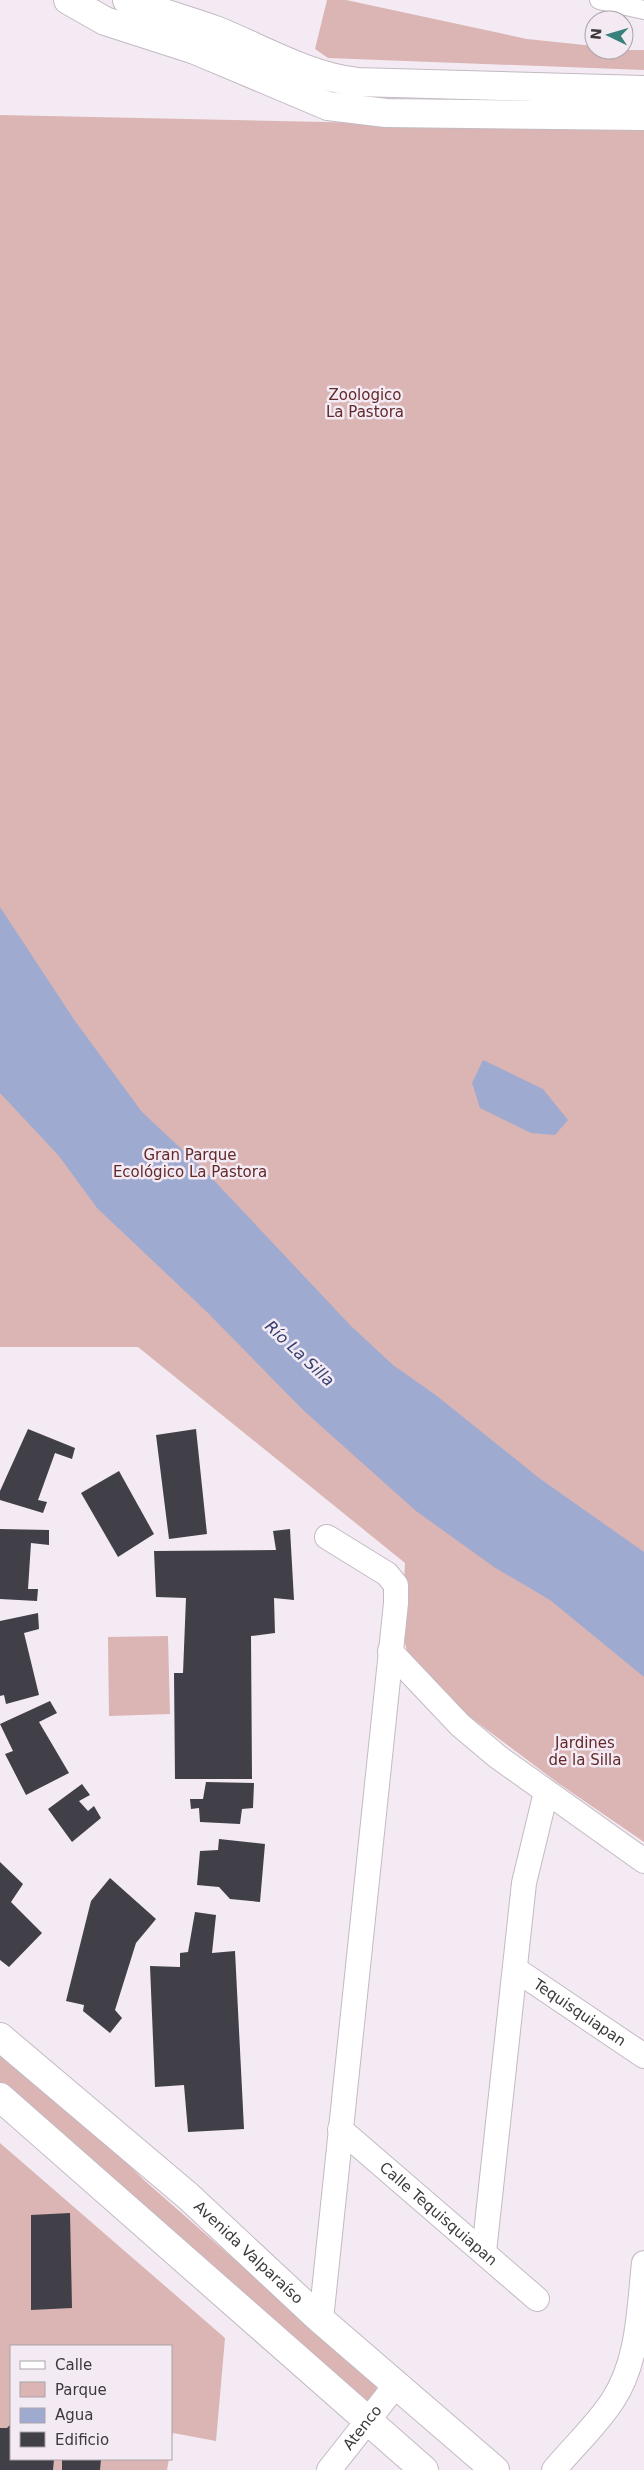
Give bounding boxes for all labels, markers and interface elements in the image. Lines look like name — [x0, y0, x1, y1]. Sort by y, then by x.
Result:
north arrow — [584, 10, 634, 60]
text: N — [588, 27, 605, 40]
park label: Zoologico La Pastora — [326, 386, 404, 421]
park label: Gran Parque Ecológico La Pastora — [113, 1146, 267, 1181]
water label: Río La Silla — [261, 1317, 338, 1390]
park label: Jardines de la Silla — [549, 1734, 621, 1769]
street label: Tequisquiapan — [529, 1975, 629, 2050]
street label: Calle Tequisquiapan — [376, 2158, 501, 2270]
street label: Avenida Valparaíso — [190, 2197, 307, 2308]
legend — [10, 2345, 172, 2460]
text: Calle — [55, 2356, 92, 2374]
text: Parque — [55, 2381, 107, 2399]
street label: Atenco — [339, 2402, 386, 2454]
text: Agua — [55, 2406, 93, 2424]
text: Edificio — [55, 2431, 109, 2449]

